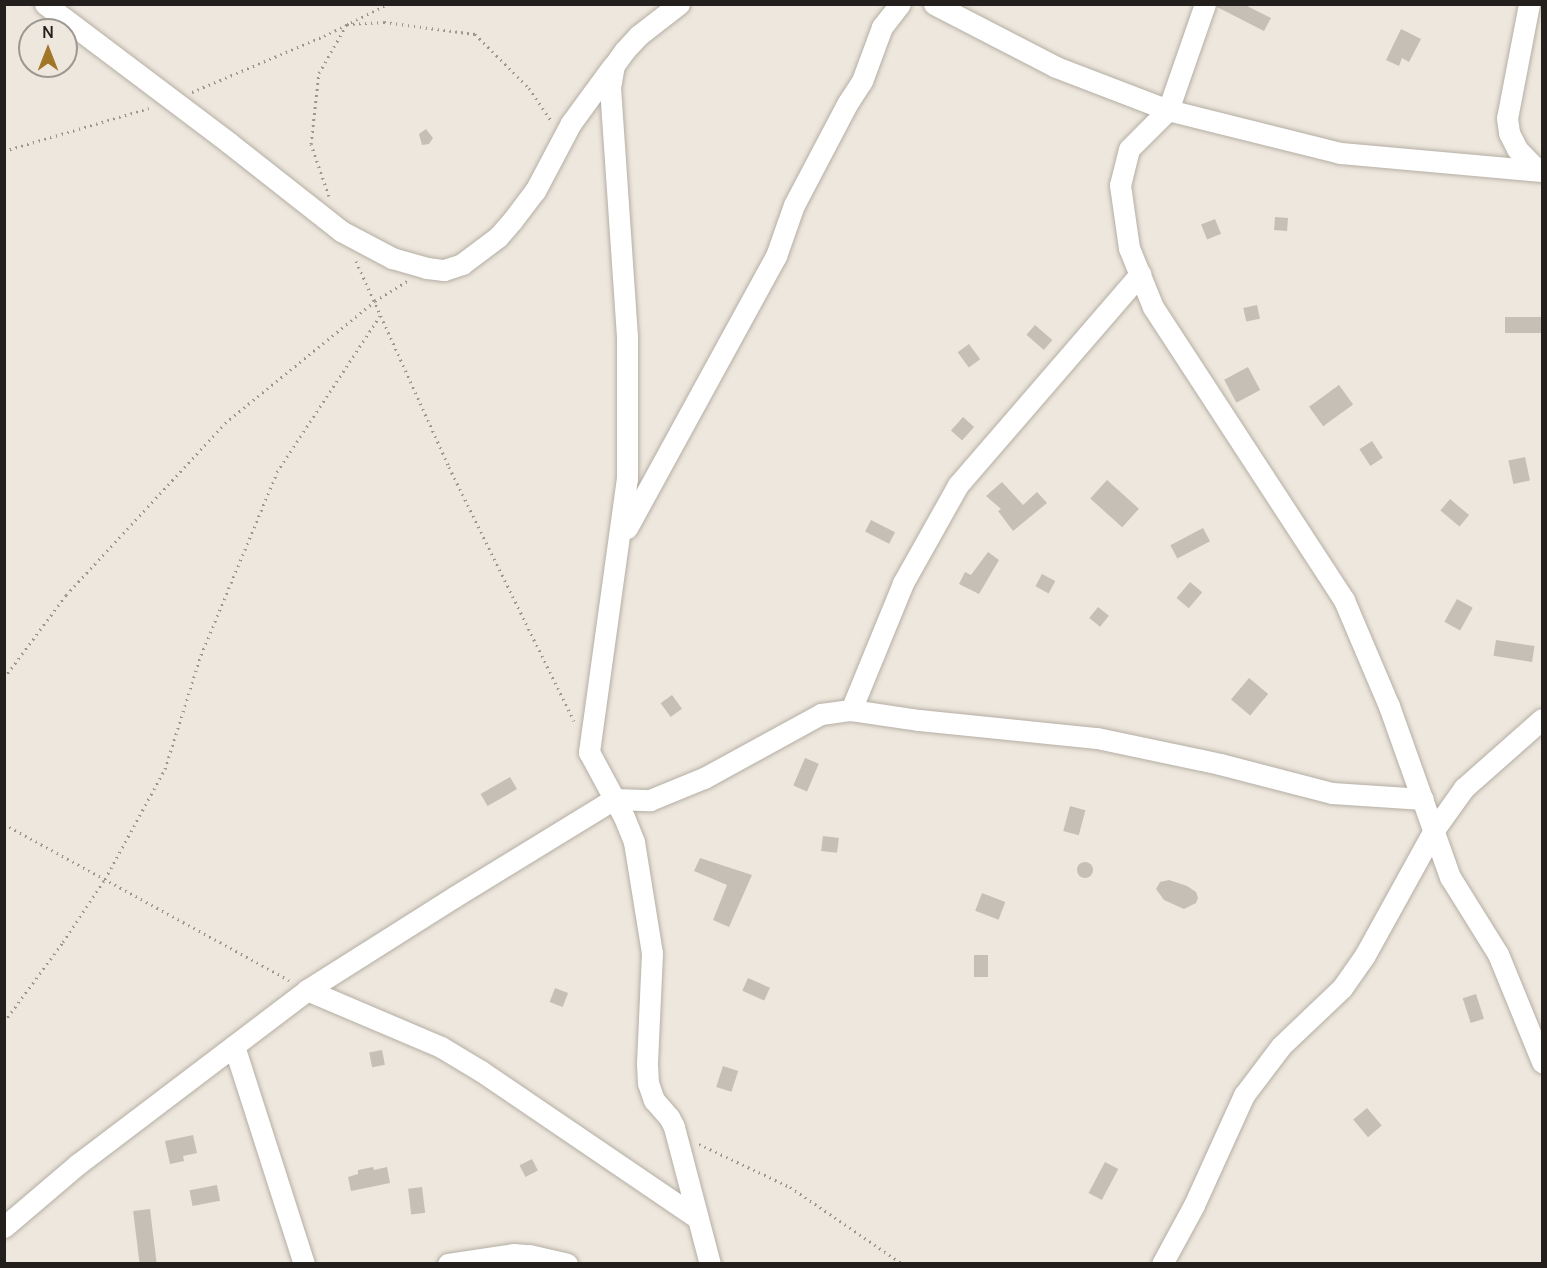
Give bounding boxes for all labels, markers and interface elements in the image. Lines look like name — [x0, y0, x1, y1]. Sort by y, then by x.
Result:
north arrow — [18, 18, 78, 78]
text: N — [42, 21, 54, 43]

